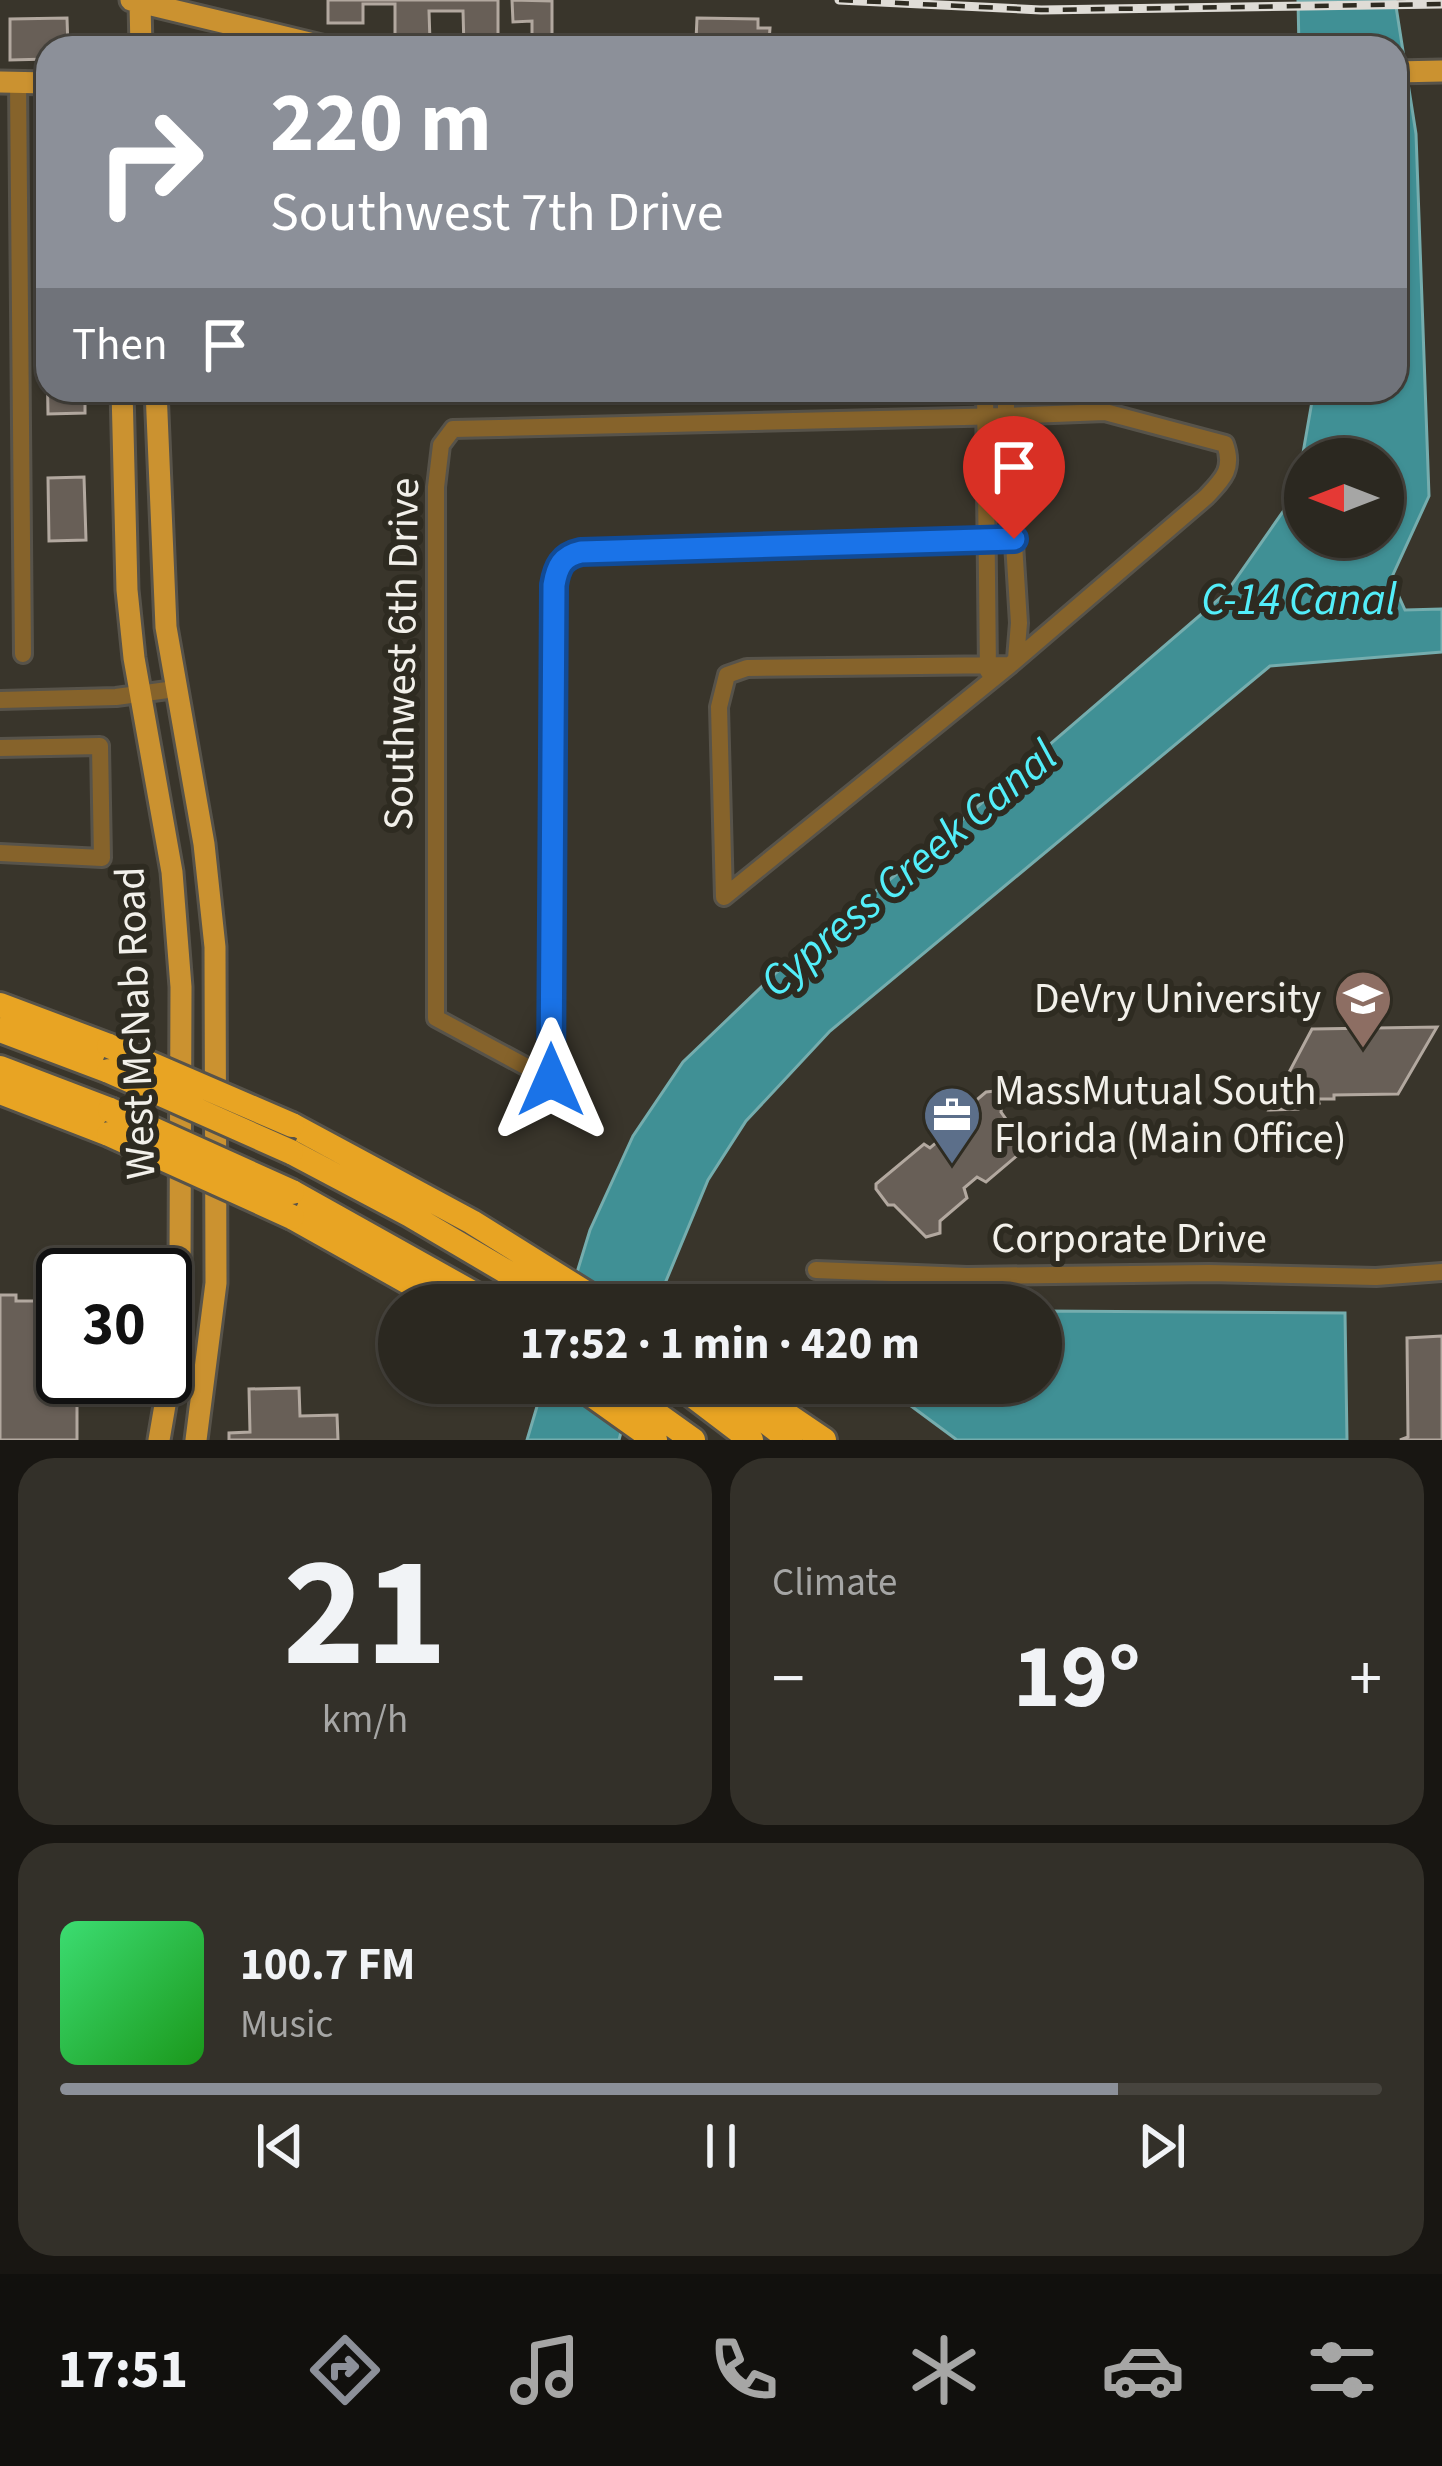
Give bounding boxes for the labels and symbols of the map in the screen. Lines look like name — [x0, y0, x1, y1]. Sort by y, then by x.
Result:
pin — [963, 416, 1065, 539]
north arrow — [1284, 438, 1404, 558]
street label: Southwest 6th Drive — [369, 477, 435, 831]
water label: C-14 Canal — [1201, 568, 1398, 632]
water label: Cypress Creek Canal — [746, 725, 1072, 1013]
street label: West McNab Road — [101, 866, 171, 1180]
school or university icon: DeVry University — [1332, 968, 1394, 1050]
place label: DeVry University — [1034, 969, 1321, 1029]
position arrow — [488, 1017, 614, 1143]
place label: MassMutual South Florida (Main Office) — [994, 1061, 1346, 1169]
office icon: MassMutual South Florida (Main Office) — [921, 1084, 983, 1166]
street label: Corporate Drive — [991, 1209, 1267, 1269]
speed limit sign: 30 — [36, 1248, 192, 1404]

